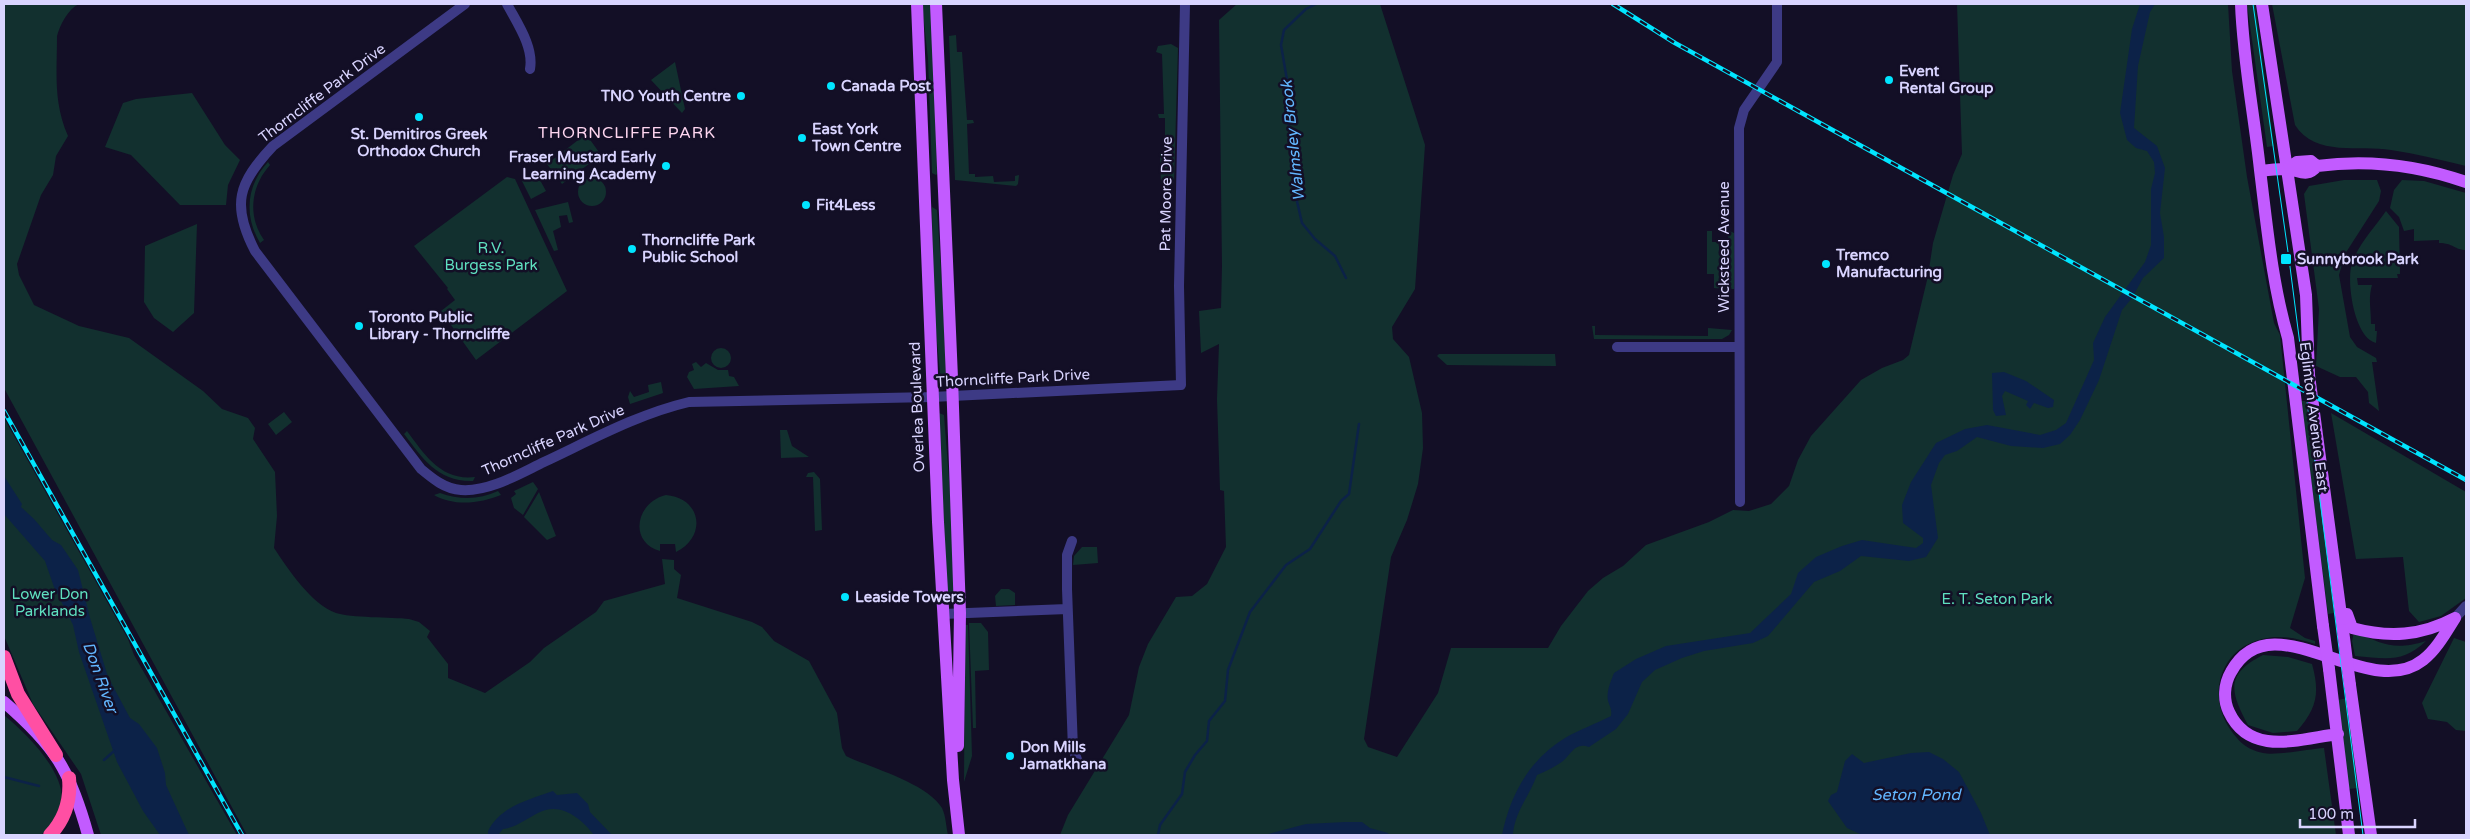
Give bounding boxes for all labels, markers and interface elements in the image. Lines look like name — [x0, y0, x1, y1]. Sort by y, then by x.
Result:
street label: Thorncliffe Park Drive — [255, 39, 389, 147]
place label: Event Rental Group — [1899, 62, 1994, 98]
marker: Event Rental Group — [1883, 74, 1895, 86]
place label: Canada Post — [841, 77, 931, 95]
water label: Walmsley Brook — [1277, 78, 1309, 202]
marker: Canada Post — [825, 80, 837, 92]
place label: TNO Youth Centre — [600, 87, 731, 105]
marker: TNO Youth Centre — [735, 90, 747, 102]
marker: St. Demitiros Greek Orthodox Church — [413, 111, 425, 123]
place label: East York Town Centre — [811, 120, 902, 155]
district label: THORNCLIFFE PARK — [538, 123, 716, 143]
place label: St. Demitiros Greek Orthodox Church — [351, 125, 487, 160]
marker: East York Town Centre — [796, 132, 808, 144]
street label: Pat Moore Drive — [1156, 136, 1176, 252]
place label: Fraser Mustard Early Learning Academy — [509, 148, 656, 184]
marker: Fraser Mustard Early Learning Academy — [660, 160, 672, 172]
street label: Wicksteed Avenue — [1715, 181, 1733, 313]
place label: Fit4Less — [816, 196, 875, 214]
marker: Fit4Less — [800, 199, 812, 211]
place label: Thorncliffe Park Public School — [641, 231, 755, 266]
park label: R.V. Burgess Park — [444, 239, 538, 274]
marker: Thorncliffe Park Public School — [626, 243, 638, 255]
place label: Tremco Manufacturing — [1835, 246, 1942, 282]
place label: Sunnybrook Park — [2297, 250, 2419, 269]
marker: Sunnybrook Park — [2279, 252, 2293, 266]
marker: Tremco Manufacturing — [1820, 258, 1832, 270]
place label: Toronto Public Library - Thorncliffe — [368, 308, 511, 344]
marker: Toronto Public Library - Thorncliffe — [353, 320, 365, 332]
street label: Overlea Boulevard — [906, 341, 928, 473]
street label: Eglinton Avenue East — [2296, 341, 2332, 493]
street label: Thorncliffe Park Drive — [936, 365, 1090, 391]
street label: Thorncliffe Park Drive — [479, 400, 627, 480]
park label: Lower Don Parklands — [12, 585, 88, 620]
place label: Leaside Towers — [855, 588, 964, 606]
park label: E. T. Seton Park — [1941, 590, 2053, 608]
marker: Leaside Towers — [839, 591, 851, 603]
water label: Don River — [78, 639, 123, 717]
place label: Don Mills Jamatkhana — [1019, 738, 1106, 773]
marker: Don Mills Jamatkhana — [1004, 750, 1016, 762]
water label: Seton Pond — [1872, 785, 1962, 805]
scale bar — [2300, 796, 2415, 828]
text: 100 m — [2308, 805, 2354, 823]

